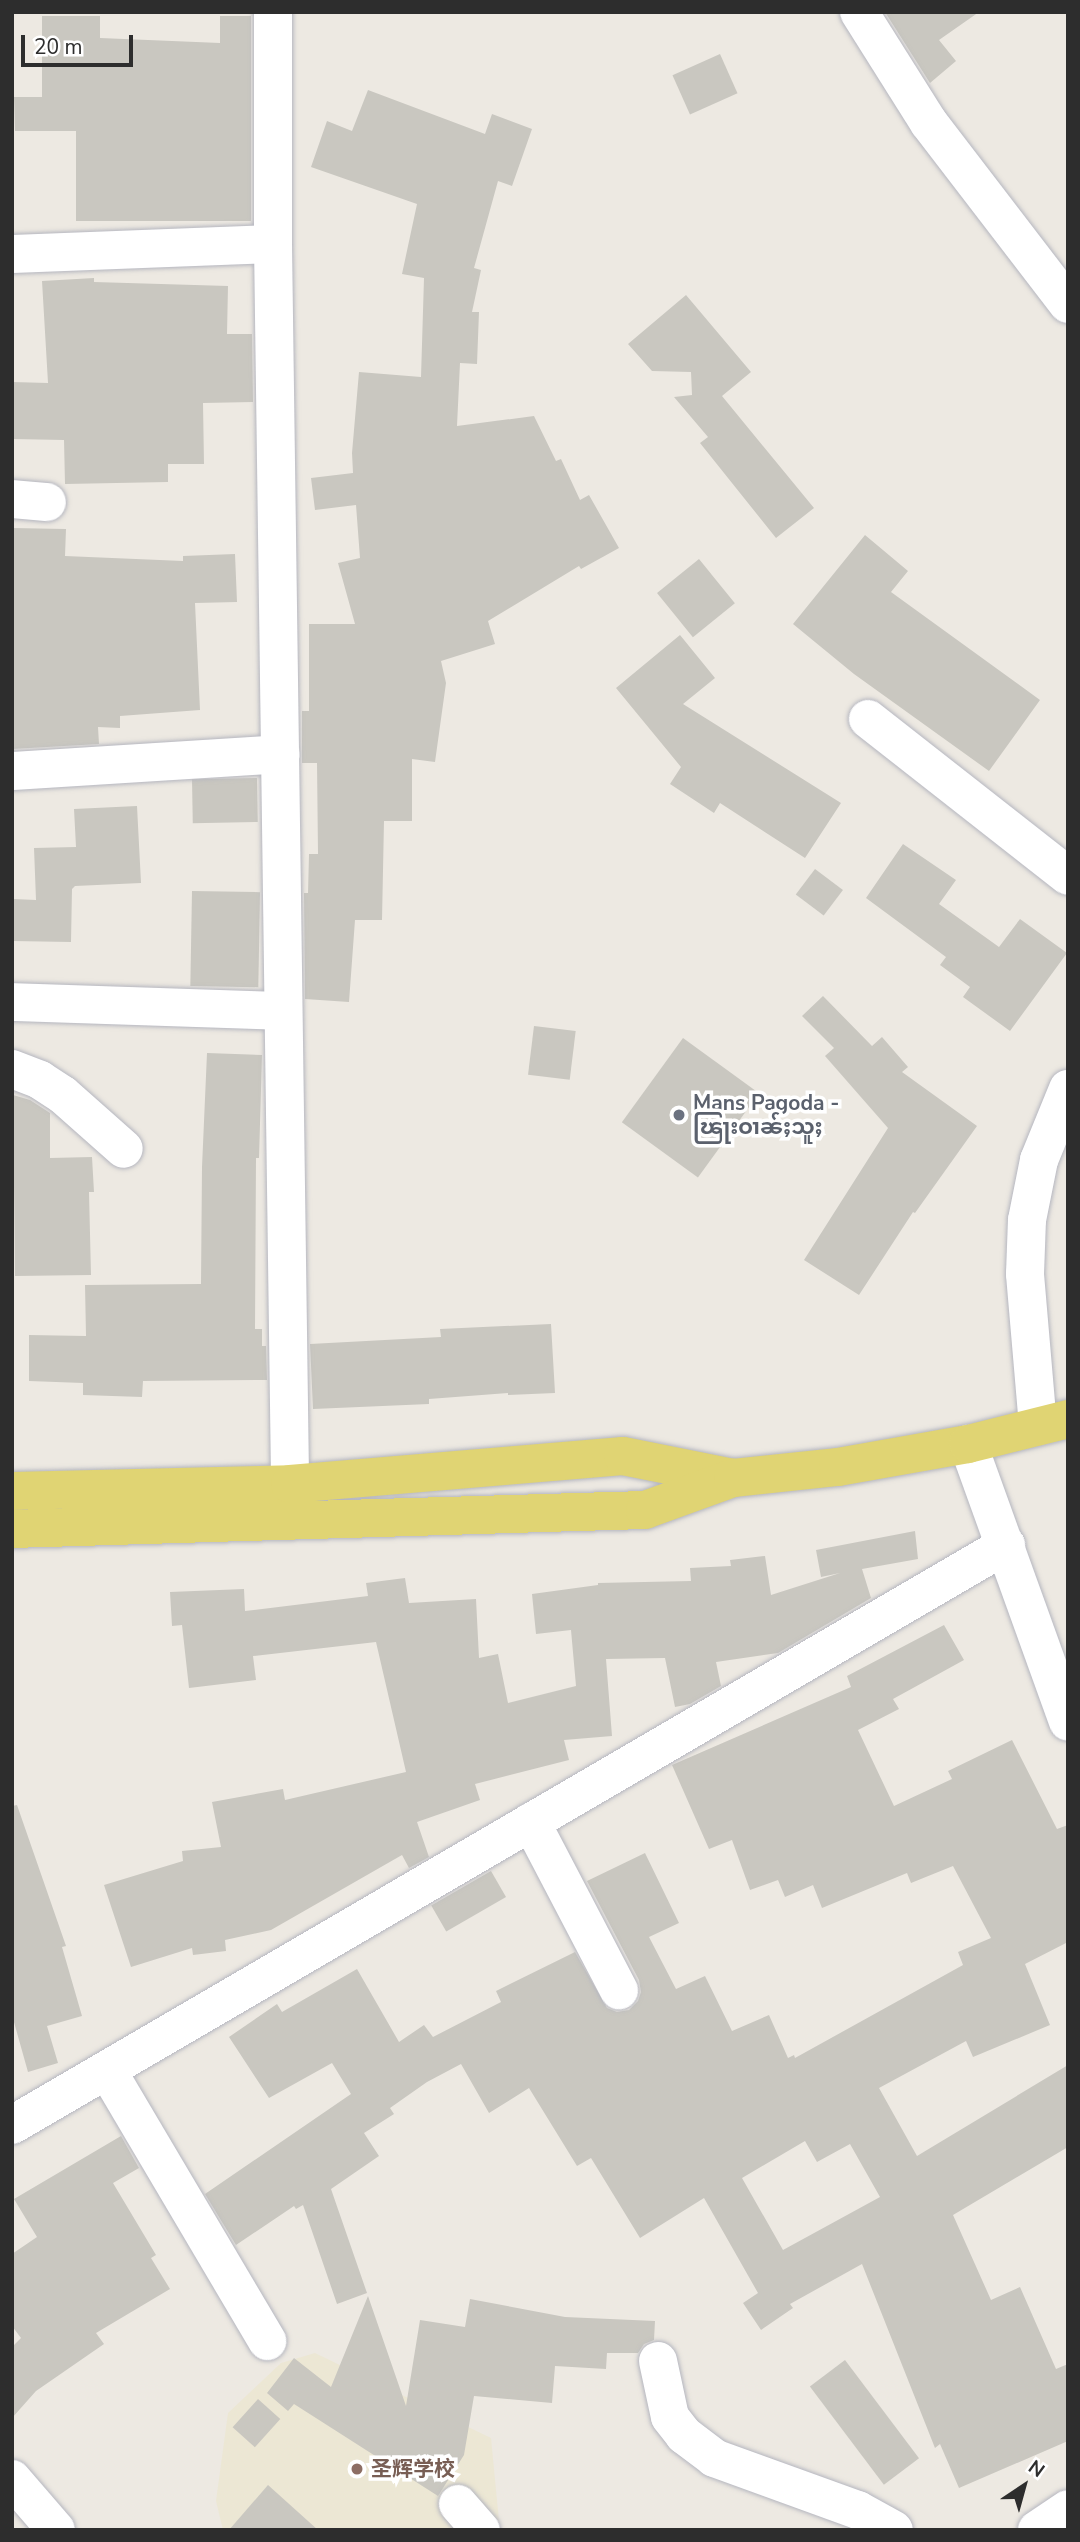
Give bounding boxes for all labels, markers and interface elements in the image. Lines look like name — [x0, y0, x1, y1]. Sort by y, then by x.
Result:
scale bar — [24, 21, 136, 65]
text: 20 m — [34, 33, 83, 61]
place label: Mans Pagoda - ၽြႃးဝၢၼ်ႈသူႈ — [693, 1090, 839, 1140]
marker: Mans Pagoda - ၽြႃးဝၢၼ်ႈသူႈ — [671, 1107, 687, 1123]
north arrow — [989, 2451, 1059, 2521]
text: N — [1023, 2454, 1050, 2484]
place label: 圣辉学校 — [371, 2456, 455, 2482]
marker: 圣辉学校 — [349, 2461, 365, 2477]

